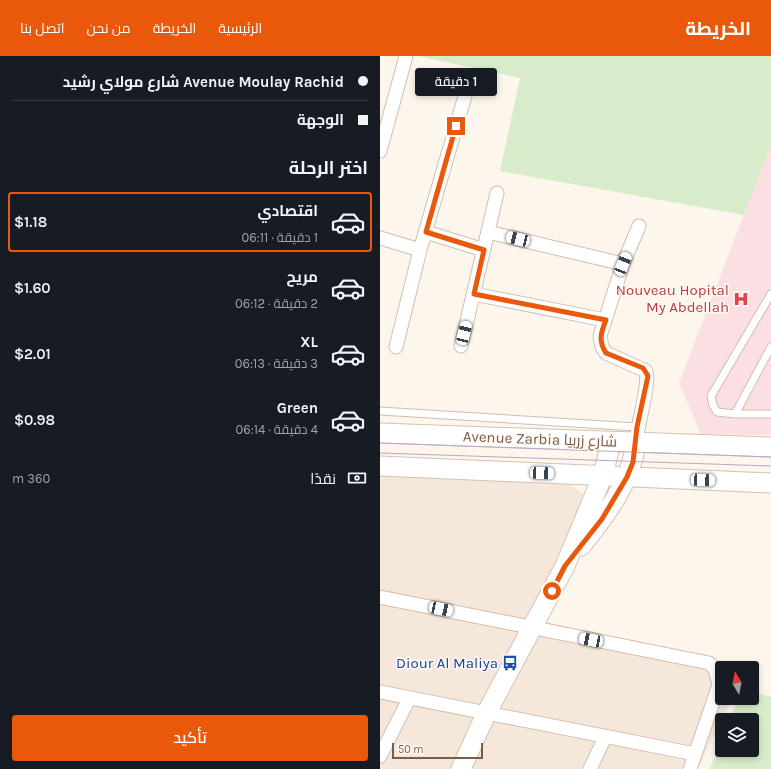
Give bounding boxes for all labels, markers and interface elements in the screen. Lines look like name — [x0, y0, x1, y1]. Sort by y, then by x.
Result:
text: الخريطة — [685, 18, 751, 40]
text: اتصل بنا — [20, 20, 65, 37]
text: من نحن — [87, 20, 131, 37]
text: الخريطة — [153, 20, 196, 37]
text: الرئيسية — [218, 20, 262, 37]
callout: 1 دقيقة — [415, 68, 497, 96]
text: Avenue Moulay Rachid شارع مولاي رشيد — [63, 73, 344, 91]
text: 1 دقيقة — [435, 74, 477, 89]
text: الوجهة — [297, 111, 344, 129]
route end — [447, 117, 465, 135]
text: اختر الرحلة — [289, 157, 368, 179]
text: اقتصادي — [258, 202, 318, 220]
icon: car — [330, 204, 366, 240]
text: $1.18 — [14, 213, 47, 231]
text: 1 دقيقة · 06:11 — [242, 230, 318, 245]
car — [505, 230, 531, 248]
car — [613, 251, 633, 277]
text: مريح — [286, 268, 318, 286]
icon: car — [330, 270, 366, 306]
text: $1.60 — [14, 279, 51, 297]
place label: Nouveau Hopital My Abdellah — [616, 281, 729, 316]
hospital icon: Nouveau Hopital My Abdellah — [732, 290, 750, 308]
text: 2 دقيقة · 06:12 — [235, 296, 318, 311]
car — [455, 320, 473, 346]
text: XL — [300, 333, 318, 351]
icon: car — [330, 336, 366, 372]
text: $2.01 — [14, 345, 51, 363]
text: 3 دقيقة · 06:13 — [235, 356, 318, 371]
text: Green — [277, 399, 318, 417]
icon: car — [330, 402, 366, 438]
text: $0.98 — [14, 411, 55, 429]
text: 4 دقيقة · 06:14 — [236, 422, 318, 437]
street label: Avenue Zarbia شارع زربيا — [463, 427, 617, 453]
icon: cash — [346, 467, 368, 489]
car — [530, 467, 554, 479]
text: نقدًا — [310, 470, 336, 488]
text: 360 m — [12, 471, 50, 486]
car — [691, 474, 715, 486]
route start — [543, 582, 561, 600]
car — [428, 601, 454, 617]
car — [578, 632, 604, 648]
place label: Diour Al Maliya — [396, 654, 498, 672]
bus stop icon: Diour Al Maliya — [501, 654, 519, 672]
north arrow — [715, 661, 759, 705]
map controls — [715, 661, 759, 757]
button: layers — [715, 713, 759, 757]
button: تأكيد — [12, 715, 368, 761]
scale bar — [392, 741, 483, 760]
text: 50 m — [398, 743, 424, 756]

